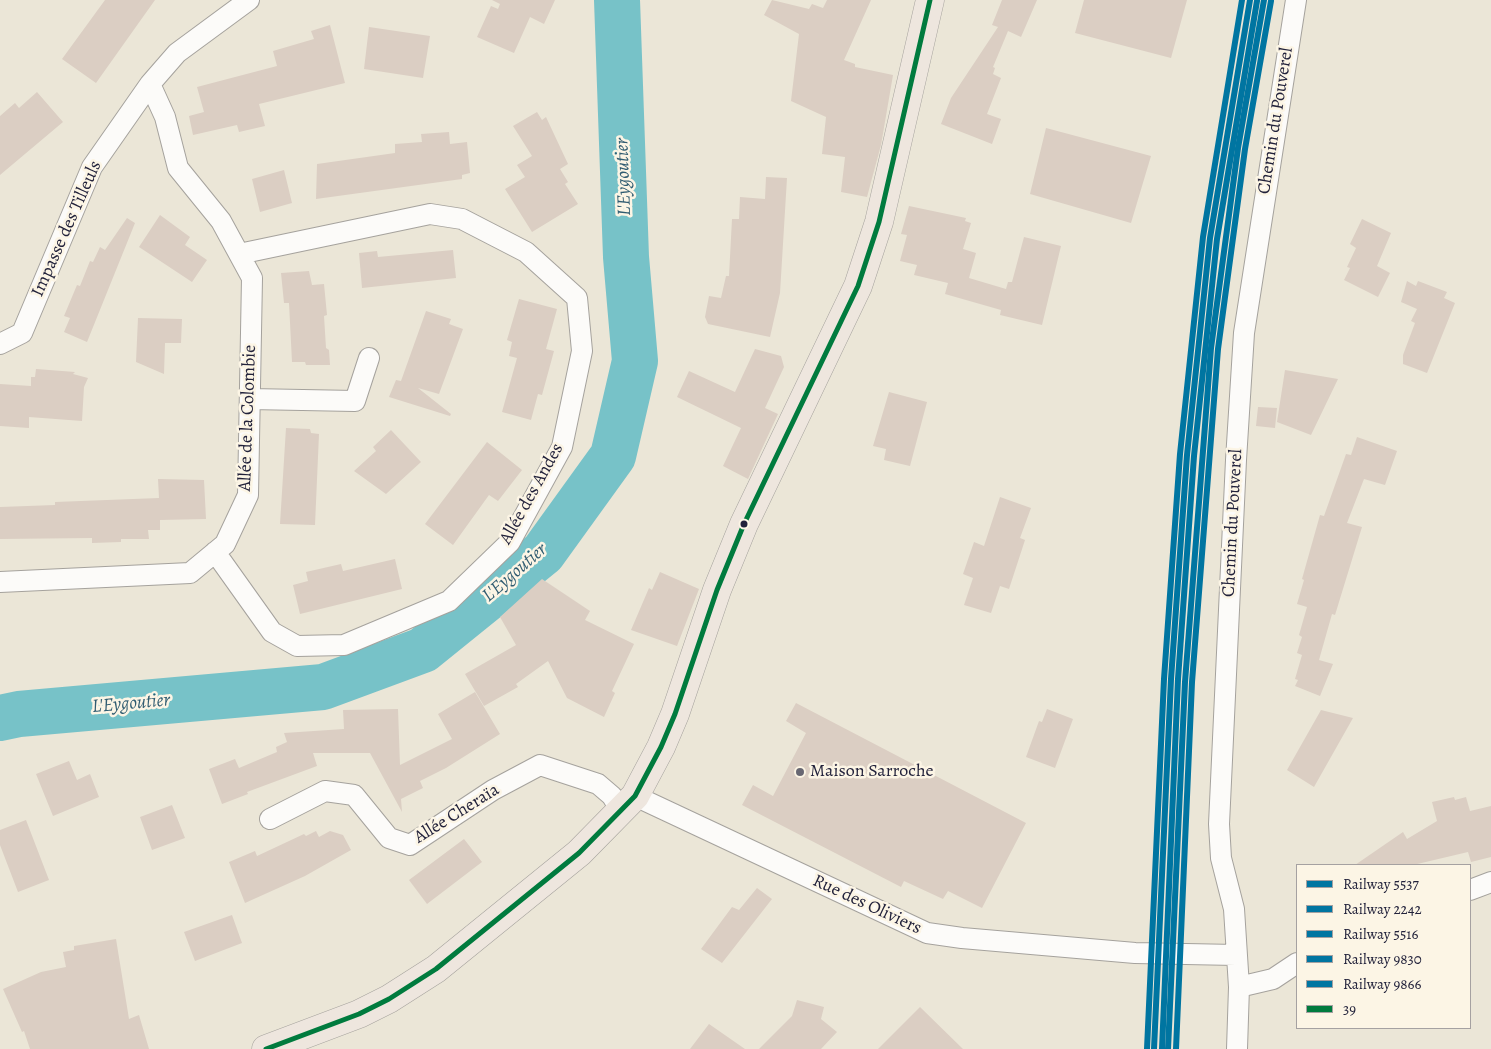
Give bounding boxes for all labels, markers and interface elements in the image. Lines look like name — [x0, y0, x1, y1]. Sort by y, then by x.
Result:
street label: Chemin du Pouverel — [1254, 46, 1298, 196]
water label: L'Eygoutier — [611, 138, 637, 216]
street label: Impasse des Tilleuls — [27, 158, 107, 300]
street label: Allée de la Colombie — [235, 344, 261, 492]
street label: Allée des Andes — [495, 440, 569, 548]
street label: Chemin du Pouverel — [1218, 448, 1248, 598]
unlabelled marker — [739, 519, 749, 529]
water label: L'Eygoutier — [478, 539, 552, 607]
water label: L'Eygoutier — [91, 689, 171, 719]
place label: Maison Sarroche — [810, 761, 934, 783]
marker: Maison Sarroche — [794, 766, 806, 778]
street label: Allée Cheraïa — [411, 779, 503, 849]
legend — [1296, 864, 1471, 1029]
street label: Rue des Oliviers — [809, 870, 925, 940]
text: Railway 5537 — [1343, 874, 1419, 894]
text: Railway 2242 — [1343, 899, 1422, 919]
text: Railway 5516 — [1343, 924, 1418, 944]
text: Railway 9830 — [1343, 949, 1422, 969]
text: Railway 9866 — [1343, 974, 1421, 994]
text: 39 — [1343, 999, 1356, 1019]

